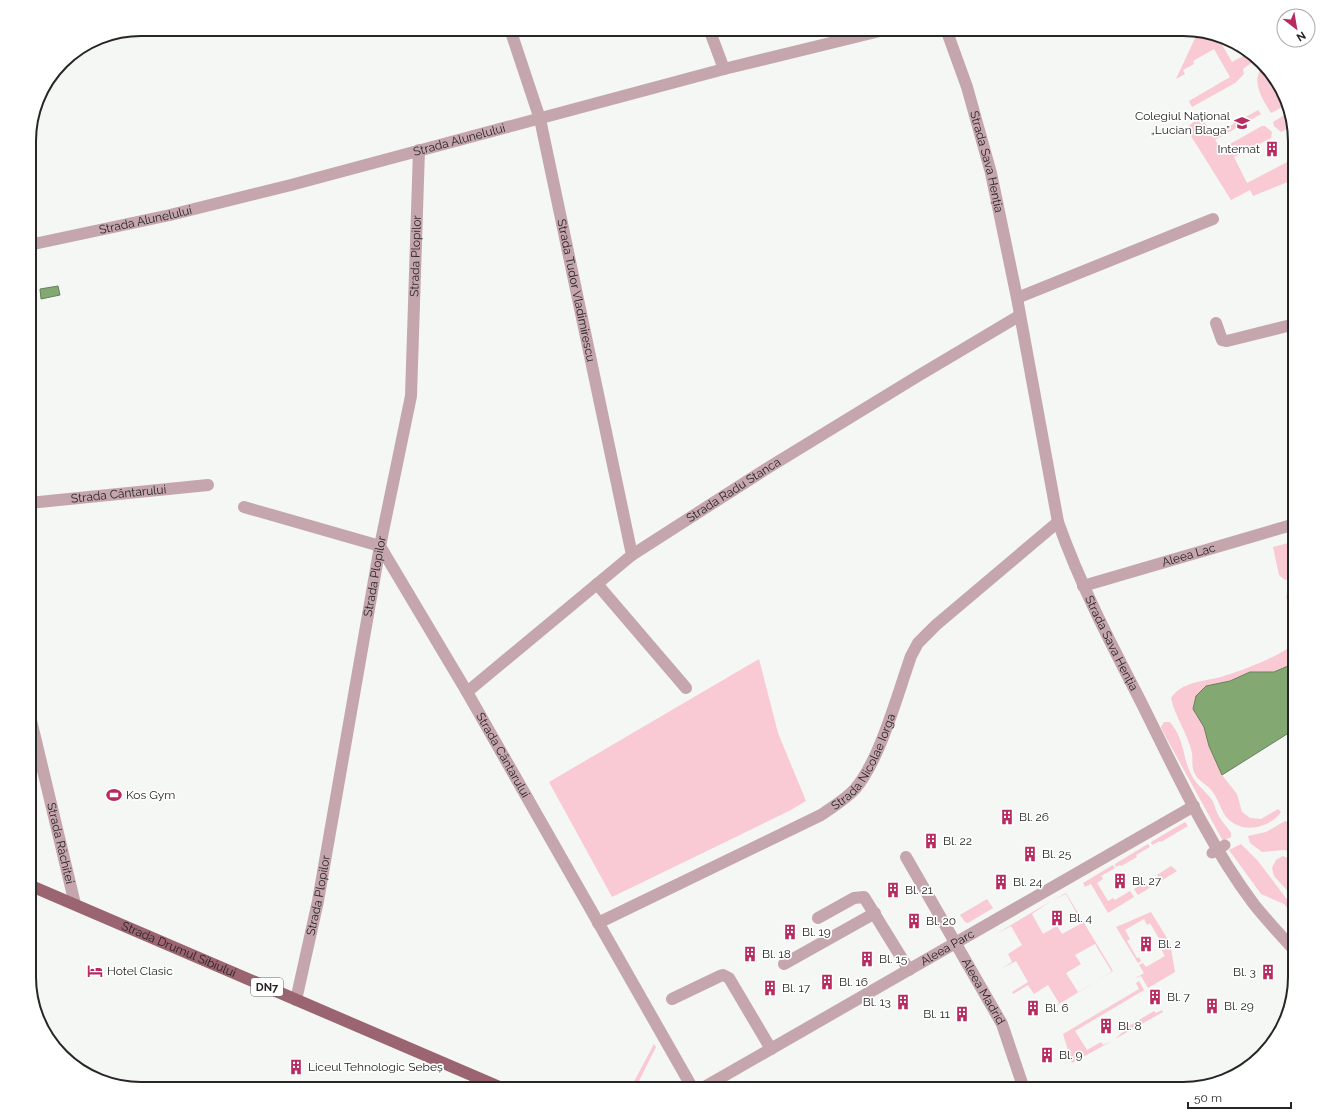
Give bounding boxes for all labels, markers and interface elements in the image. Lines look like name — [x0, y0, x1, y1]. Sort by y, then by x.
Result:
north arrow — [1276, 8, 1316, 48]
text: N — [1294, 28, 1308, 44]
street label: Strada Sava Henția — [967, 109, 1006, 214]
place label: Colegiul Național „Lucian Blaga” — [1135, 109, 1231, 137]
school or university icon: Colegiul Național „Lucian Blaga” — [1233, 114, 1251, 132]
street label: Strada Alunelului — [412, 121, 507, 159]
building icon: Internat — [1263, 140, 1281, 158]
place label: Internat — [1217, 142, 1260, 156]
street label: Strada Alunelului — [98, 203, 193, 237]
street label: Strada Plopilor — [407, 214, 424, 297]
street label: Strada Tudor Vladimirescu — [554, 218, 598, 363]
street label: Strada Radu Stanca — [684, 455, 783, 525]
street label: Strada Cântarului — [70, 482, 167, 506]
street label: Strada Plopilor — [361, 534, 389, 618]
street label: Aleea Lac — [1160, 541, 1217, 570]
street label: Strada Sava Henția — [1082, 593, 1141, 693]
street label: Strada Cântarului — [473, 710, 533, 800]
street label: Strada Nicolae Iorga — [829, 712, 898, 813]
sports icon: Kos Gym — [105, 786, 123, 804]
place label: Kos Gym — [126, 788, 175, 802]
street label: Strada Răchitei — [44, 801, 77, 885]
building icon: Bl. 26 — [998, 808, 1016, 826]
place label: Bl. 26 — [1019, 810, 1049, 824]
building icon: Bl. 22 — [922, 832, 940, 850]
place label: Bl. 22 — [943, 834, 972, 848]
building icon: Bl. 25 — [1021, 845, 1039, 863]
place label: Bl. 25 — [1042, 847, 1072, 861]
street label: Strada Plopilor — [304, 853, 333, 937]
building icon: Bl. 27 — [1111, 872, 1129, 890]
building icon: Bl. 24 — [992, 873, 1010, 891]
place label: Bl. 27 — [1132, 874, 1162, 888]
place label: Bl. 24 — [1013, 875, 1043, 889]
building icon: Bl. 21 — [884, 881, 902, 899]
place label: Bl. 21 — [905, 883, 933, 897]
building icon: Bl. 4 — [1048, 909, 1066, 927]
place label: Bl. 4 — [1069, 911, 1093, 925]
building icon: Bl. 20 — [905, 912, 923, 930]
place label: Bl. 20 — [926, 914, 956, 928]
street label: Strada Drumul Sibiului — [119, 919, 238, 980]
building icon: Bl. 19 — [781, 923, 799, 941]
place label: Bl. 19 — [802, 925, 831, 939]
street label: Aleea Parc — [918, 926, 977, 969]
building icon: Bl. 2 — [1137, 935, 1155, 953]
place label: Bl. 2 — [1158, 937, 1181, 951]
building icon: Bl. 18 — [741, 945, 759, 963]
place label: Bl. 18 — [762, 947, 791, 961]
building icon: Bl. 15 — [858, 950, 876, 968]
place label: Bl. 15 — [879, 952, 908, 966]
street label: Aleea Madrid — [959, 956, 1008, 1027]
hotel icon: Hotel Clasic — [86, 962, 104, 980]
building icon: Bl. 3 — [1259, 963, 1277, 981]
place label: Hotel Clasic — [107, 964, 173, 978]
place label: Bl. 3 — [1233, 965, 1256, 979]
building icon: Bl. 16 — [818, 973, 836, 991]
place label: Bl. 16 — [839, 975, 868, 989]
road number: DN7 — [251, 978, 283, 996]
building icon: Bl. 17 — [761, 979, 779, 997]
place label: Bl. 17 — [782, 981, 811, 995]
building icon: Bl. 7 — [1146, 988, 1164, 1006]
place label: Bl. 7 — [1167, 990, 1191, 1004]
building icon: Bl. 13 — [894, 993, 912, 1011]
place label: Bl. 13 — [863, 995, 891, 1009]
building icon: Bl. 29 — [1203, 997, 1221, 1015]
building icon: Bl. 6 — [1024, 999, 1042, 1017]
place label: Bl. 29 — [1224, 999, 1254, 1013]
place label: Bl. 6 — [1045, 1001, 1069, 1015]
building icon: Bl. 11 — [953, 1005, 971, 1023]
place label: Bl. 11 — [923, 1007, 950, 1021]
building icon: Bl. 8 — [1097, 1017, 1115, 1035]
place label: Bl. 8 — [1118, 1019, 1142, 1033]
building icon: Bl. 9 — [1038, 1046, 1056, 1064]
place label: Bl. 9 — [1059, 1048, 1083, 1062]
building icon: Liceul Tehnologic Sebeș — [287, 1058, 305, 1076]
place label: Liceul Tehnologic Sebeș — [308, 1060, 443, 1074]
scale bar — [1188, 1084, 1291, 1110]
text: 50 m — [1194, 1091, 1222, 1105]

